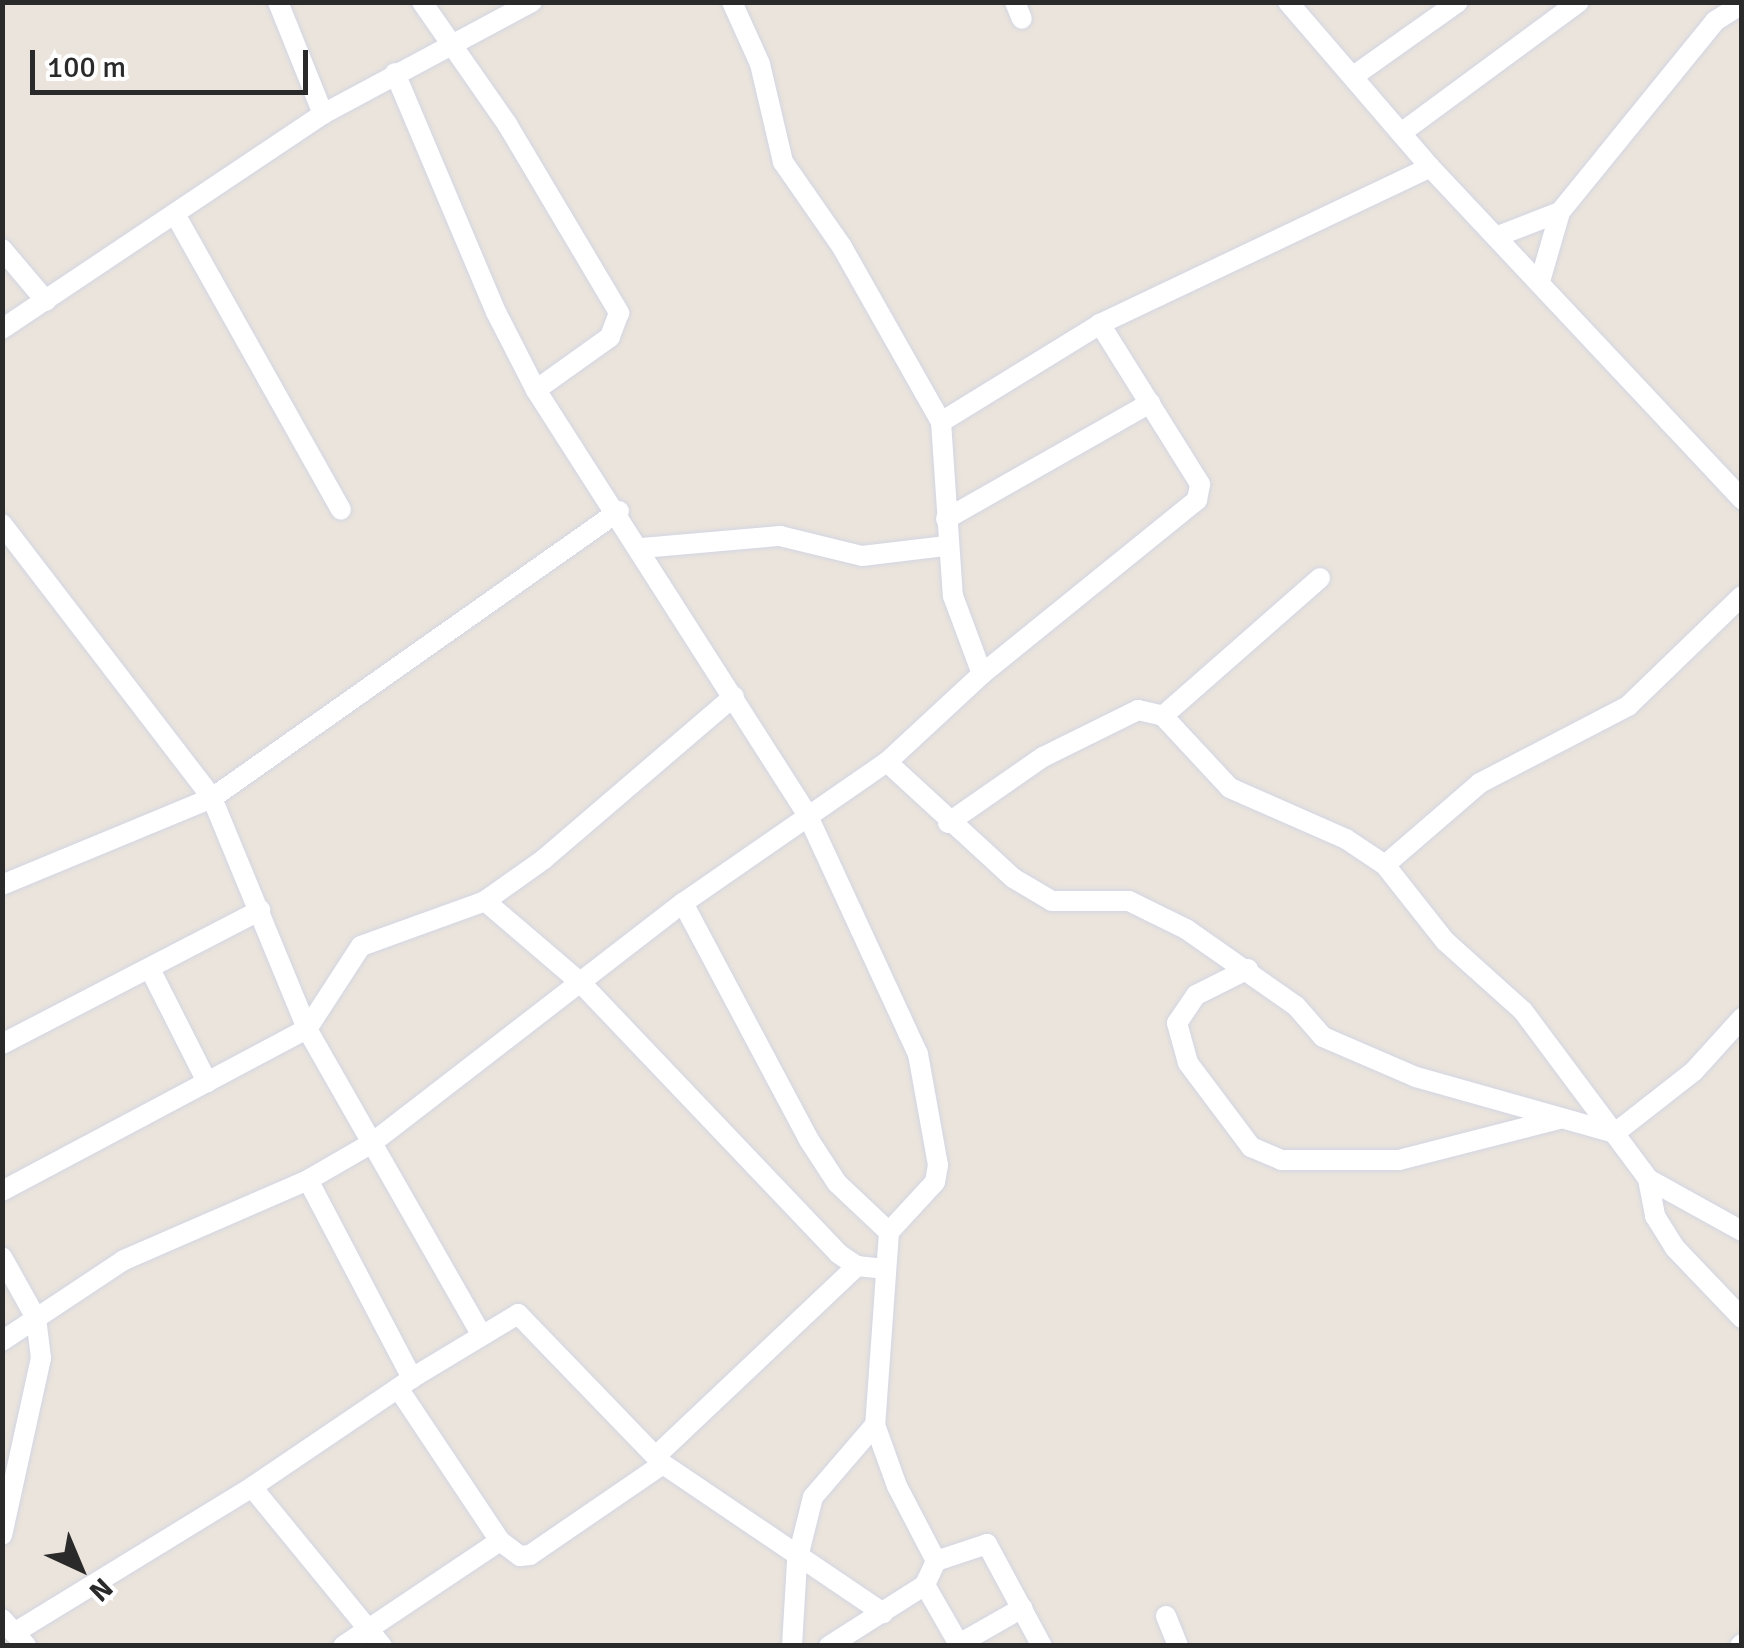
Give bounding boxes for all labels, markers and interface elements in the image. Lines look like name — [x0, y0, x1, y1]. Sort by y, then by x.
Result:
scale bar — [35, 30, 312, 92]
text: 100 m — [47, 49, 126, 86]
north arrow — [30, 1518, 130, 1618]
text: N — [82, 1571, 120, 1609]

